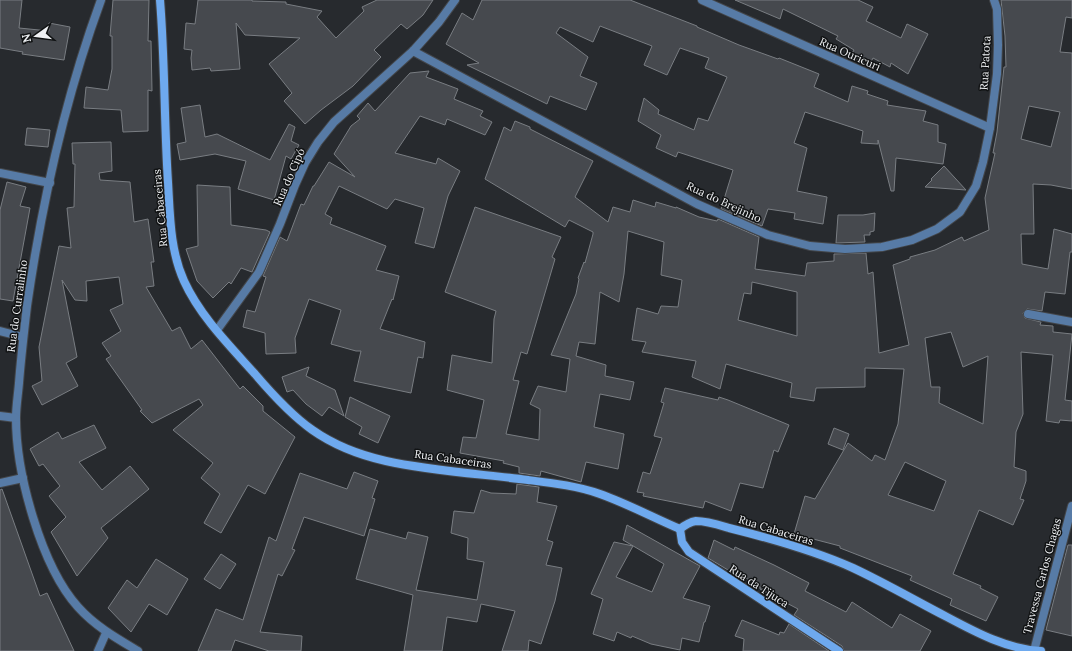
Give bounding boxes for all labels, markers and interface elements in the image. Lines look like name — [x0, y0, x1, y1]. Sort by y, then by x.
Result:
north arrow — [16, 16, 56, 56]
text: N — [18, 32, 34, 44]
street label: Rua Ouricuri — [817, 34, 883, 74]
street label: Rua Patota — [977, 35, 993, 91]
street label: Rua do Cipó — [270, 146, 308, 208]
street label: Rua Cabaceiras — [150, 169, 170, 247]
street label: Rua do Brejinho — [684, 179, 764, 225]
street label: Rua do Curralinho — [4, 259, 30, 353]
street label: Rua Cabaceiras — [414, 447, 492, 471]
street label: Rua Cabaceiras — [737, 512, 815, 548]
street label: Travessa Carlos Chagas — [1020, 516, 1064, 636]
street label: Rua da Tijuca — [727, 562, 792, 611]

